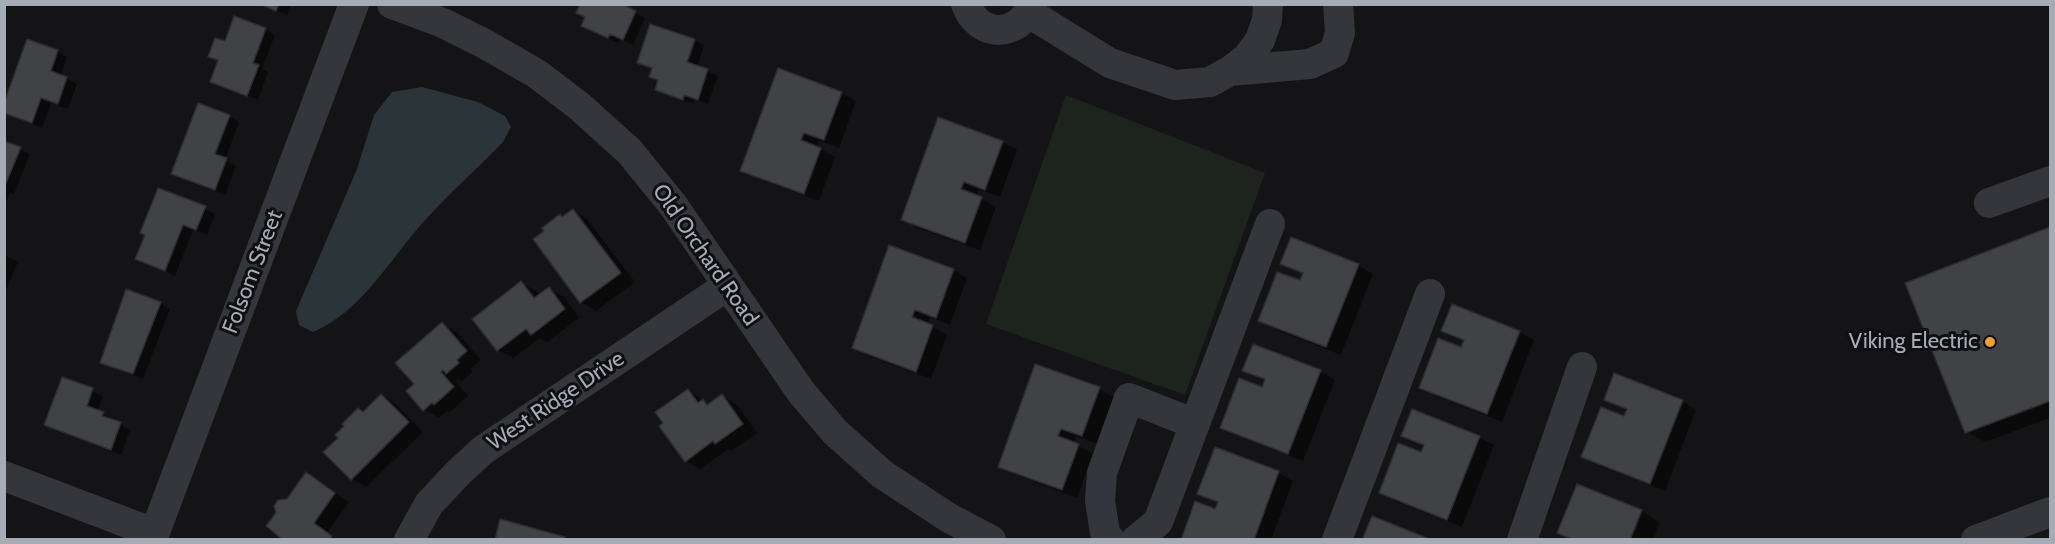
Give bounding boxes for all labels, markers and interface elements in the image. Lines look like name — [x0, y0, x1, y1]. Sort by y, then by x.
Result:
street label: Old Orchard Road — [646, 179, 764, 331]
street label: Folsom Street — [217, 207, 289, 337]
place label: Viking Electric — [1849, 329, 1978, 355]
marker: Viking Electric — [1983, 335, 1997, 349]
street label: West Ridge Drive — [483, 346, 629, 456]

